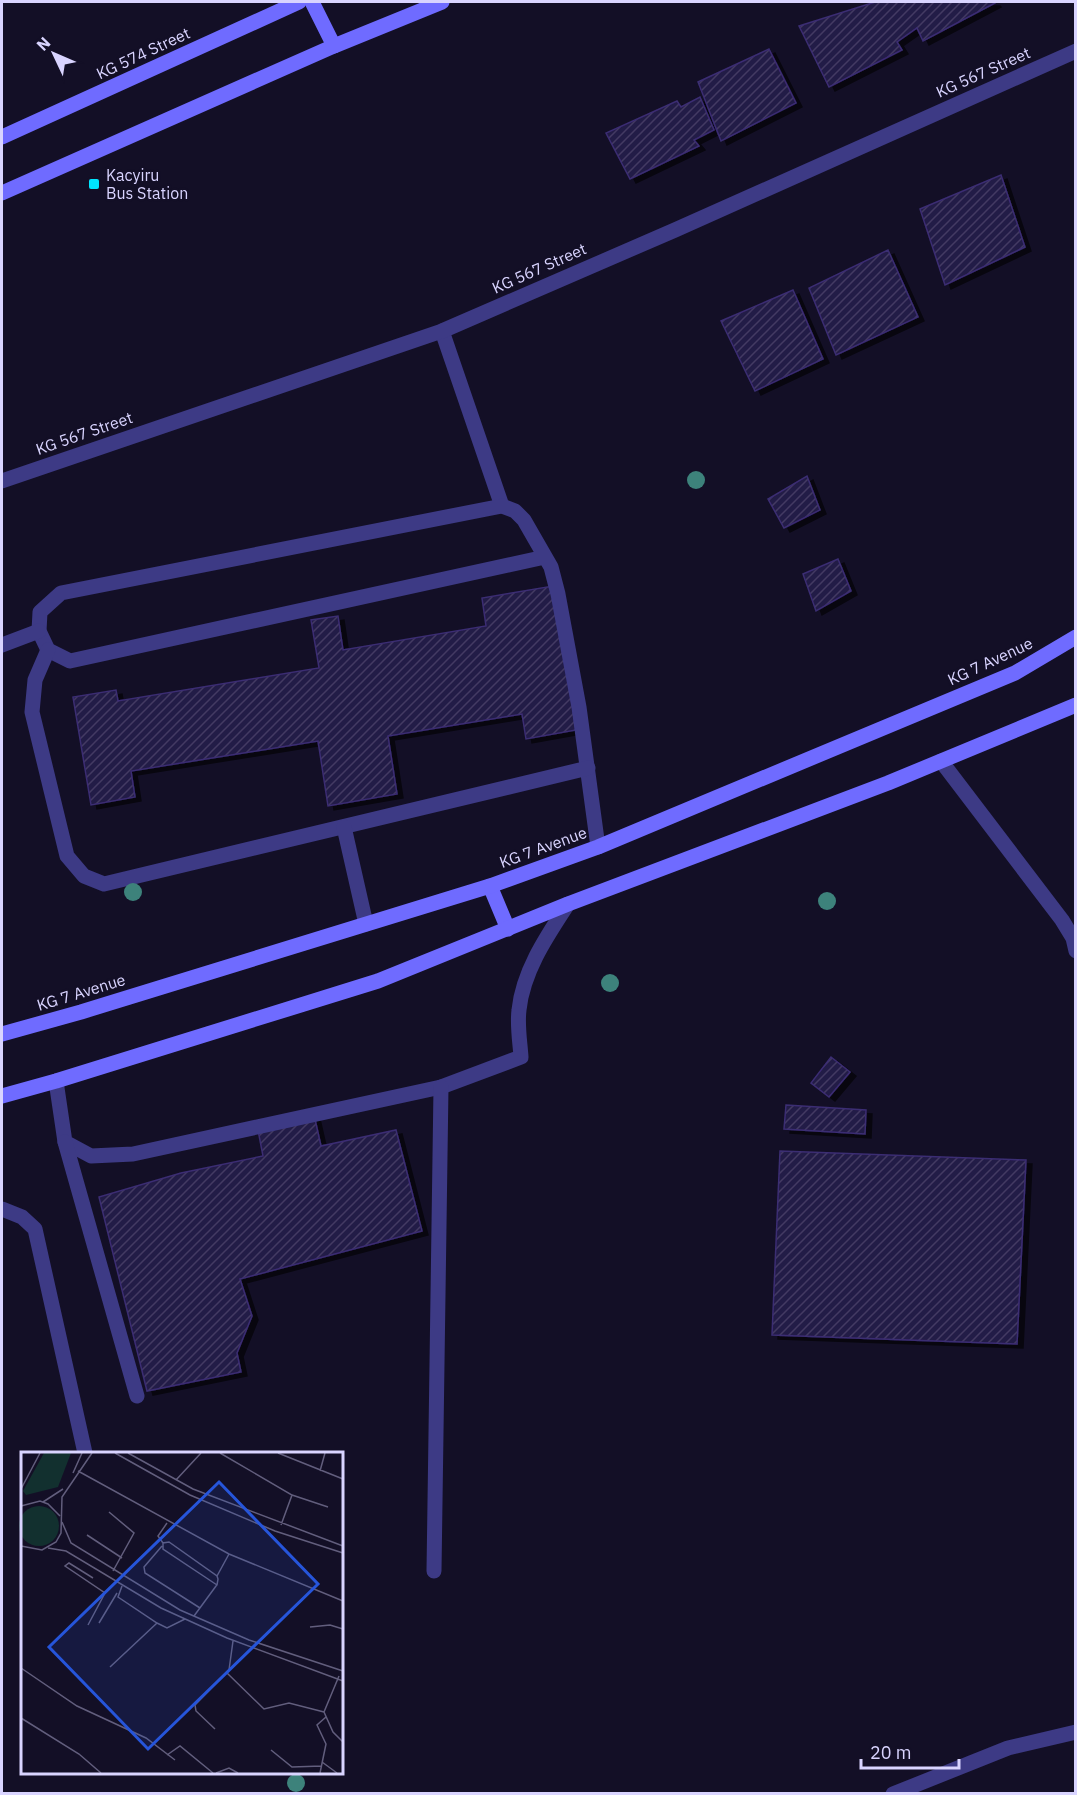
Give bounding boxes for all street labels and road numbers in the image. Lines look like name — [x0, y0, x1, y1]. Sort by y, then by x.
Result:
street label: KG 574 Street — [93, 23, 193, 83]
street label: KG 567 Street — [933, 42, 1033, 102]
street label: KG 567 Street — [489, 238, 589, 298]
street label: KG 567 Street — [33, 407, 135, 459]
street label: KG 7 Avenue — [944, 633, 1036, 689]
street label: KG 7 Avenue — [497, 822, 590, 872]
street label: KG 7 Avenue — [34, 969, 128, 1015]

